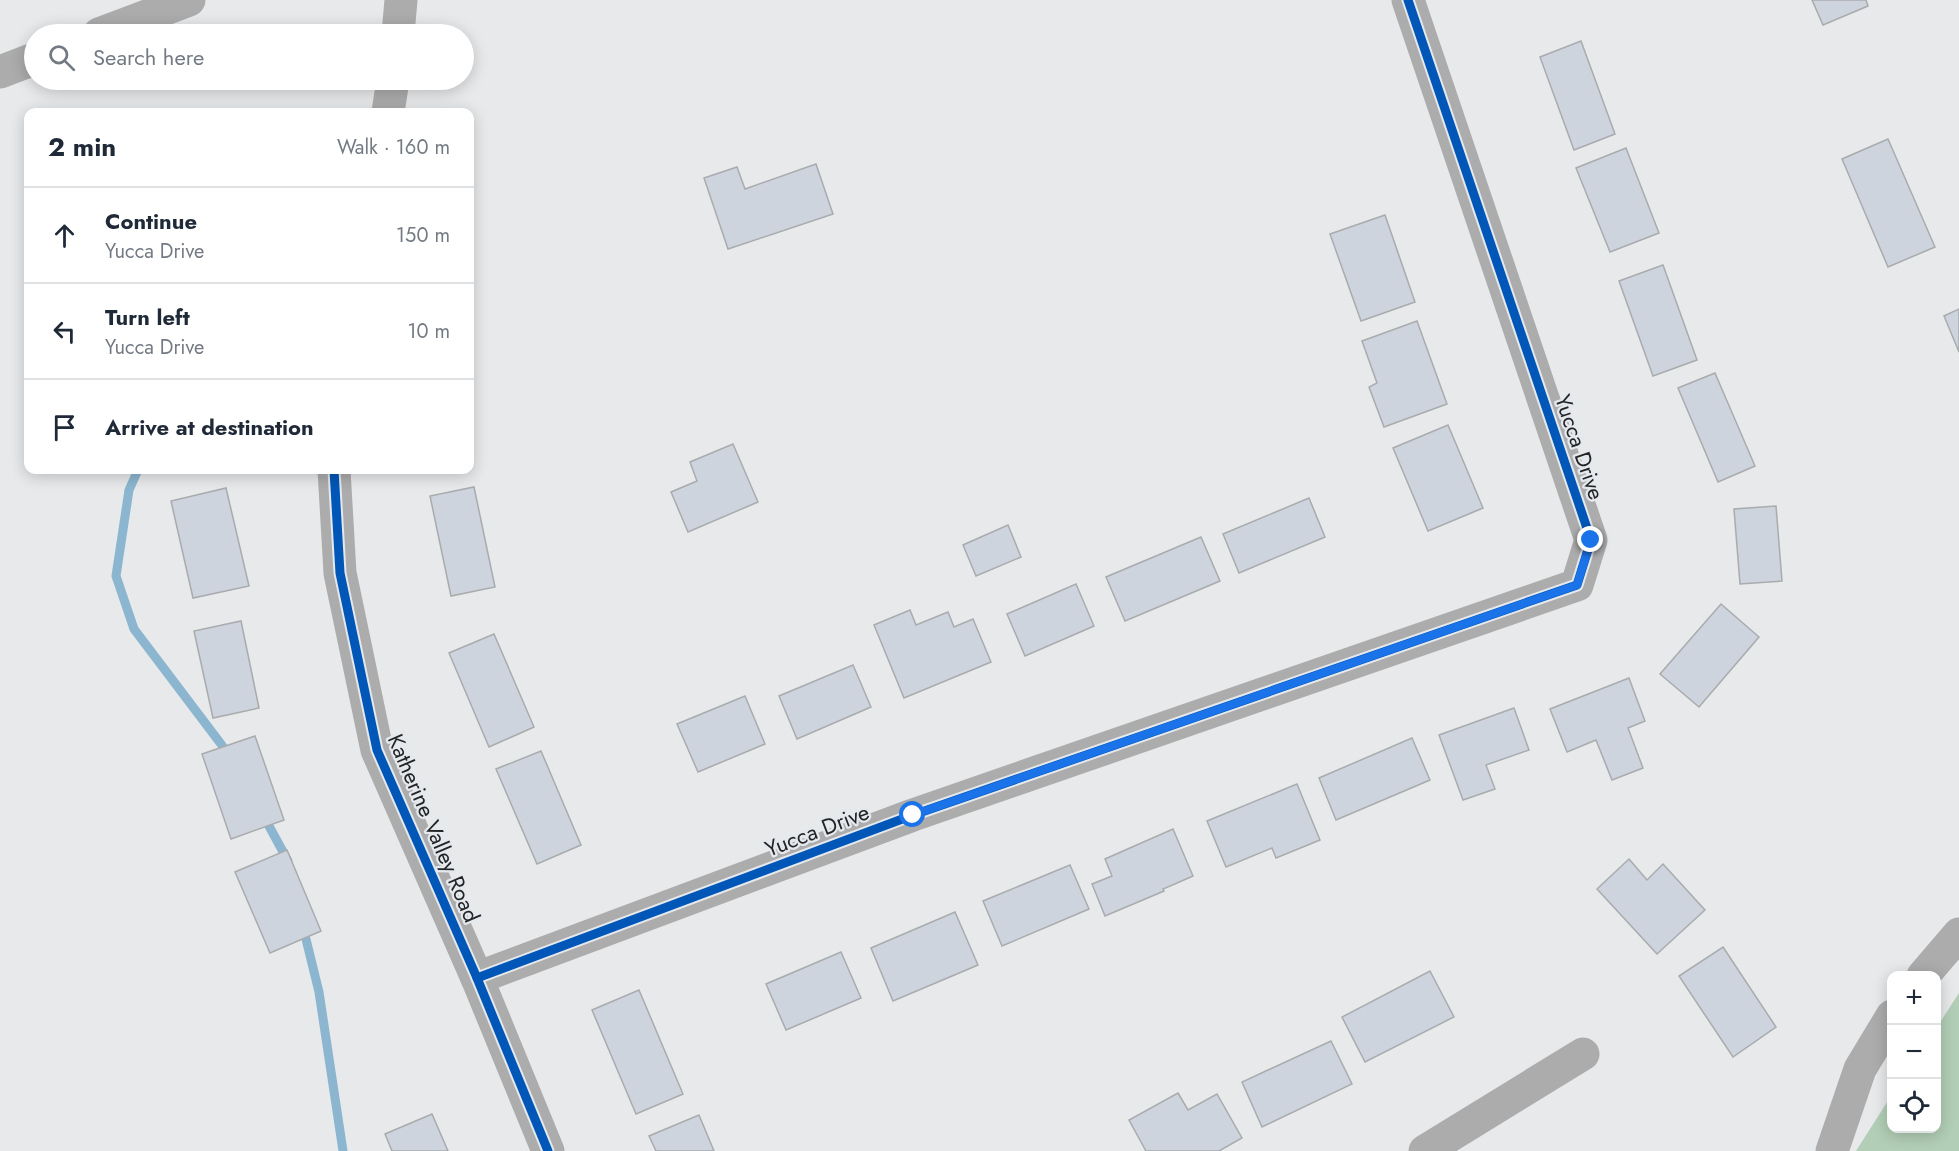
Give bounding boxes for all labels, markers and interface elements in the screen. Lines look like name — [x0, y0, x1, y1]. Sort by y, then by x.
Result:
search box — [24, 24, 474, 90]
icon: search — [45, 41, 78, 74]
text: Search here — [93, 41, 204, 73]
text: 2 min — [48, 128, 116, 166]
text: Walk · 160 m — [337, 133, 450, 162]
text: Continue — [105, 205, 197, 237]
icon: ahead — [48, 219, 81, 252]
text: 150 m — [396, 221, 450, 250]
text: Yucca Drive — [105, 237, 204, 266]
text: Turn left — [105, 301, 190, 333]
icon: left — [48, 315, 81, 348]
text: 10 m — [407, 317, 450, 346]
text: Yucca Drive — [105, 333, 204, 362]
street label: Yucca Drive — [1547, 390, 1613, 504]
icon: arrive — [48, 411, 81, 444]
text: Arrive at destination — [105, 411, 314, 443]
route end — [1577, 526, 1603, 552]
street label: Katherine Valley Road — [380, 729, 488, 927]
street label: Yucca Drive — [760, 795, 874, 865]
route start — [899, 801, 925, 827]
map controls — [1887, 971, 1941, 1133]
button: + — [1887, 971, 1941, 1025]
button: − — [1887, 1025, 1941, 1079]
button: locate — [1887, 1079, 1941, 1133]

